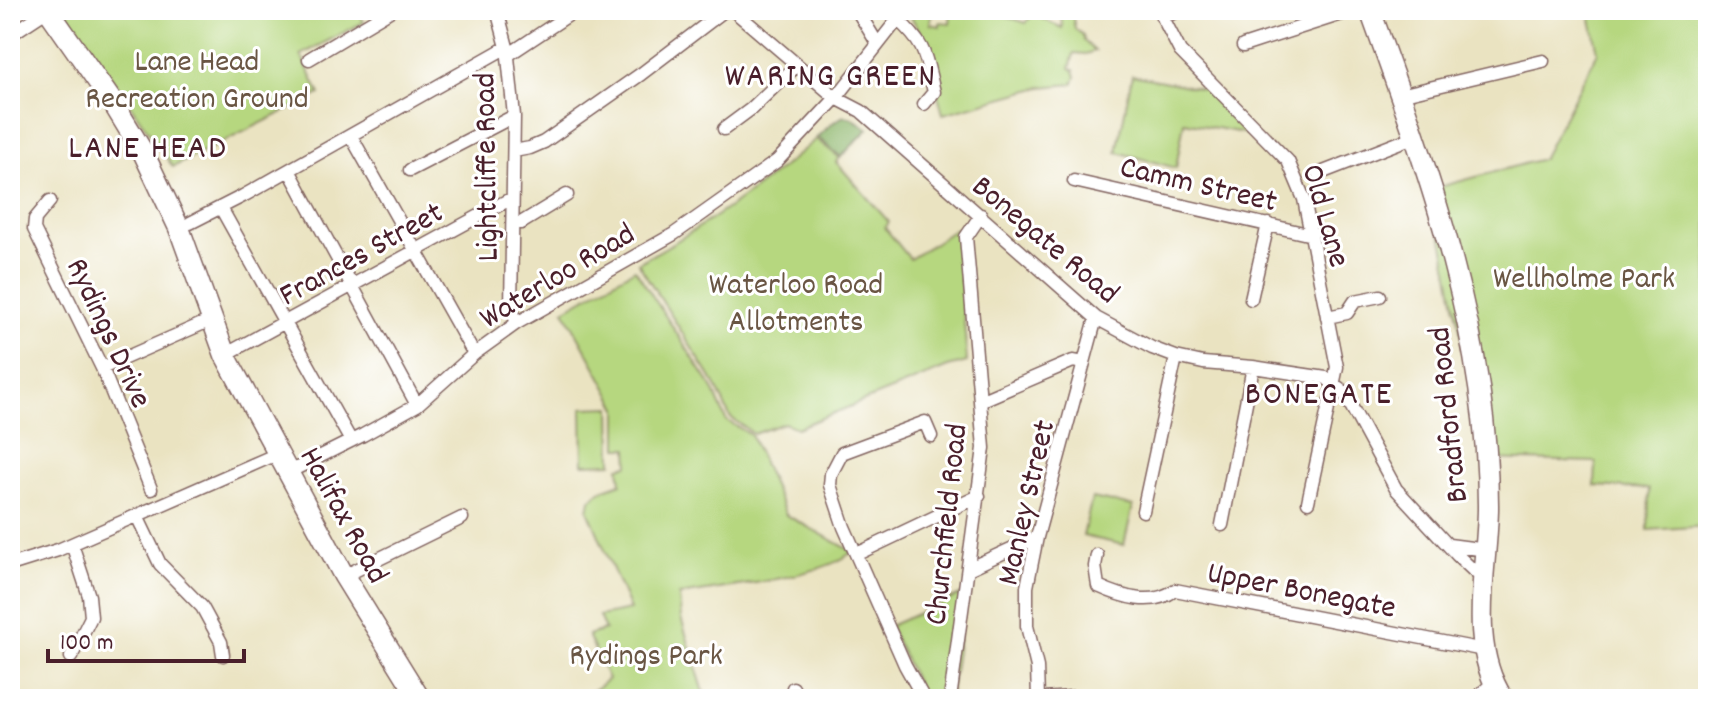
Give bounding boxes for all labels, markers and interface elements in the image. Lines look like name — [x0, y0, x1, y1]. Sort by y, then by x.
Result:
park label: Lane Head Recreation Ground — [85, 41, 309, 124]
district label: WARING GREEN — [725, 54, 937, 103]
street label: Lightcliffe Road — [464, 72, 514, 262]
district label: LANE HEAD — [68, 126, 228, 175]
street label: Camm Street — [1115, 146, 1281, 227]
street label: Old Lane — [1287, 159, 1360, 273]
street label: Bonegate Road — [960, 166, 1128, 317]
street label: Frances Street — [272, 192, 453, 320]
street label: Waterloo Road — [472, 214, 645, 343]
street label: Rydings Drive — [52, 252, 161, 417]
park label: Wellholme Park — [1493, 258, 1675, 304]
park label: Waterloo Road Allotments — [709, 264, 883, 347]
street label: Bradford Road — [1419, 324, 1483, 505]
district label: BONEGATE — [1245, 372, 1393, 421]
street label: Manley Street — [988, 416, 1070, 590]
street label: Churchfield Road — [916, 422, 982, 628]
street label: Halifax Road — [285, 440, 398, 593]
street label: Upper Bonegate — [1203, 552, 1399, 634]
scale bar — [48, 613, 244, 663]
text: 100 m — [60, 627, 113, 661]
park label: Rydings Park — [569, 635, 723, 681]

